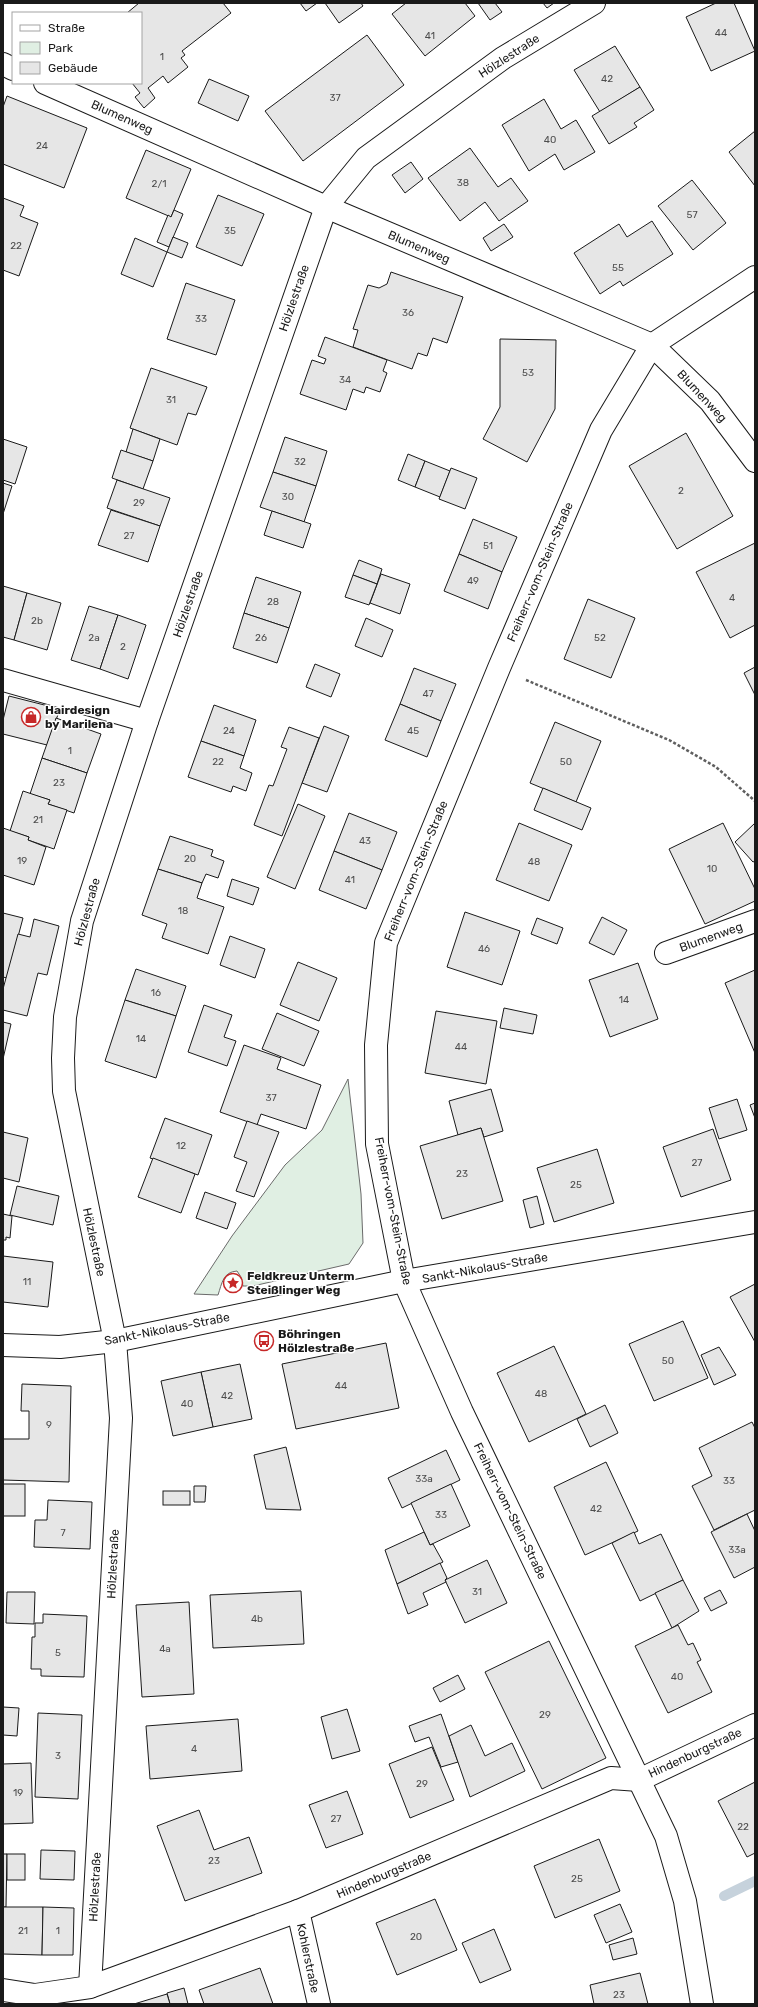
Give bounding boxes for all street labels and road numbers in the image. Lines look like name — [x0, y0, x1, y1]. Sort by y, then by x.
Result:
street label: Hölzlestraße — [476, 31, 542, 81]
street label: Blumenweg — [89, 97, 155, 137]
street label: Blumenweg — [386, 228, 452, 266]
street label: Hölzlestraße — [276, 262, 312, 333]
street label: Blumenweg — [674, 367, 730, 425]
street label: Freiherr-vom-Stein-Straße — [504, 500, 576, 644]
street label: Hölzlestraße — [170, 568, 206, 639]
street label: Freiherr-vom-Stein-Straße — [381, 798, 451, 943]
street label: Hölzlestraße — [71, 876, 103, 948]
street label: Blumenweg — [678, 919, 744, 955]
street label: Freiherr-vom-Stein-Straße — [372, 1136, 414, 1286]
street label: Hölzlestraße — [80, 1206, 108, 1278]
street label: Sankt-Nikolaus-Straße — [421, 1250, 549, 1286]
street label: Sankt-Nikolaus-Straße — [103, 1310, 231, 1348]
street label: Freiherr-vom-Stein-Straße — [471, 1440, 549, 1582]
street label: Hölzlestraße — [104, 1529, 122, 1599]
street label: Hindenburgstraße — [646, 1725, 744, 1781]
street label: Hindenburgstraße — [335, 1849, 434, 1901]
street label: Hölzlestraße — [86, 1852, 104, 1922]
street label: Kohlerstraße — [294, 1922, 322, 1994]

